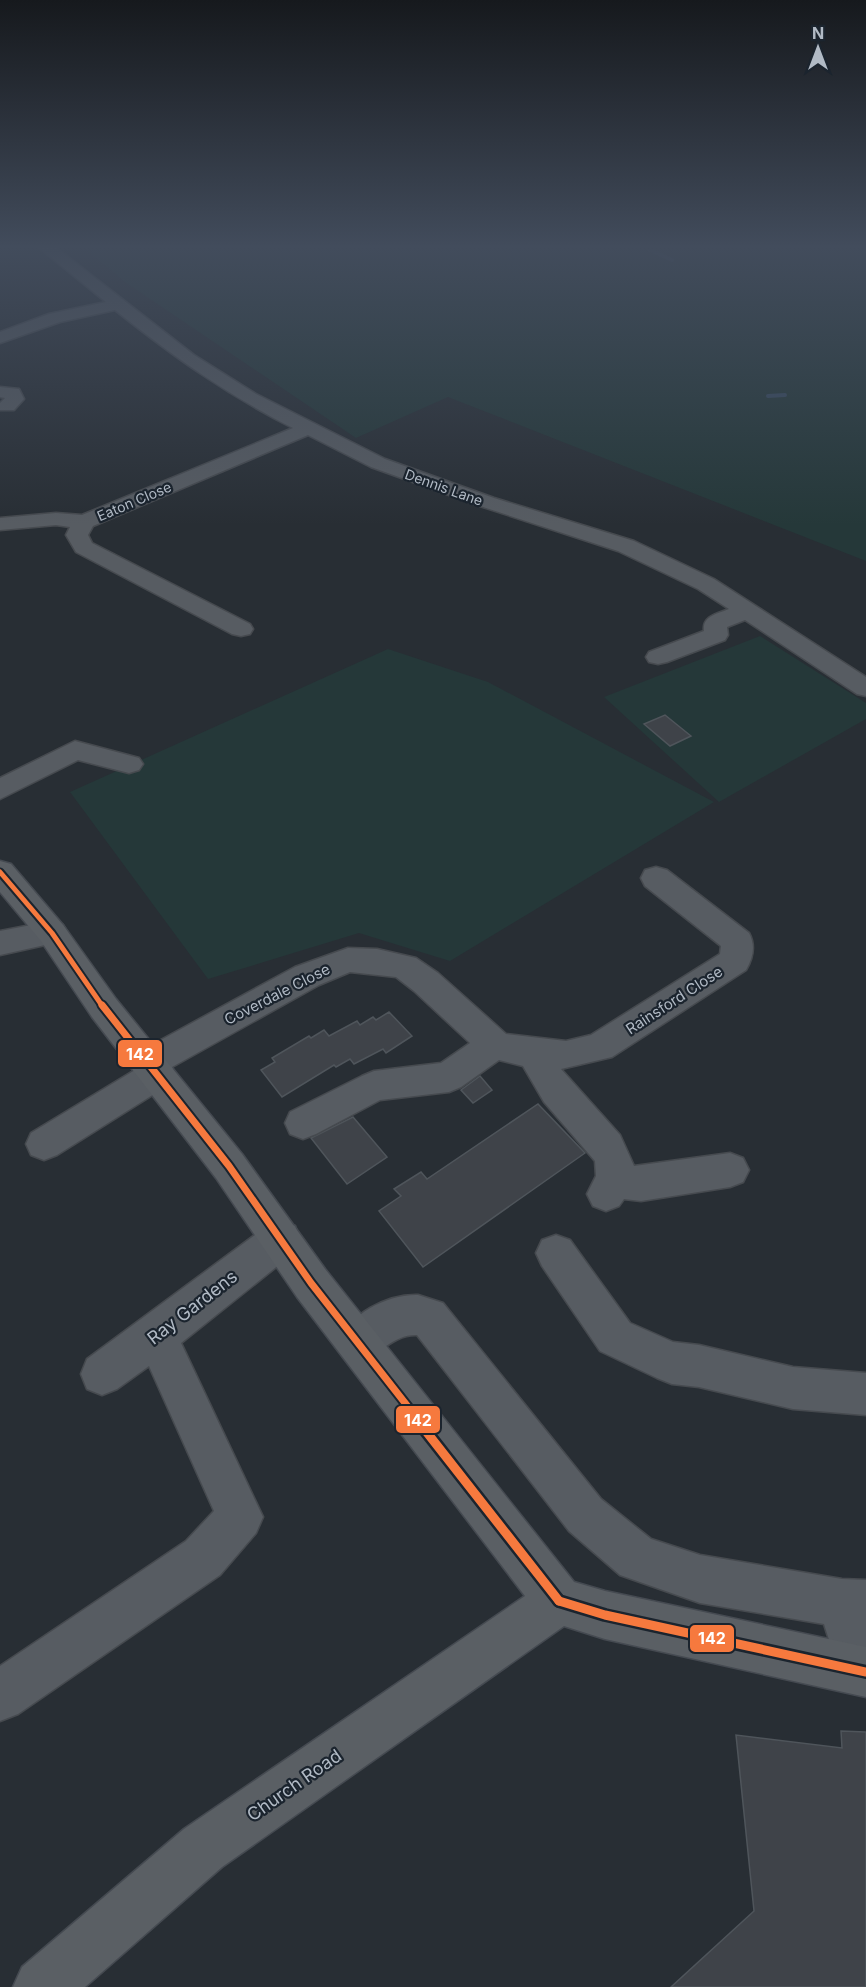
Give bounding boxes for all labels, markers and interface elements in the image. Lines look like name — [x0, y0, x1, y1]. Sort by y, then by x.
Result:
north arrow — [788, 18, 848, 78]
text: N — [812, 23, 824, 43]
street label: Dennis Lane — [403, 465, 485, 509]
street label: Eaton Close — [94, 478, 174, 524]
street label: Coverdale Close — [221, 959, 333, 1029]
street label: Rainsford Close — [622, 962, 726, 1038]
line badge: 142 — [117, 1039, 163, 1068]
text: 142 — [126, 1044, 154, 1064]
street label: Ray Gardens — [143, 1265, 241, 1349]
line badge: 142 — [395, 1405, 441, 1434]
text: 142 — [404, 1410, 432, 1430]
line badge: 142 — [689, 1624, 735, 1653]
text: 142 — [698, 1628, 726, 1648]
street label: Church Road — [243, 1745, 345, 1825]

